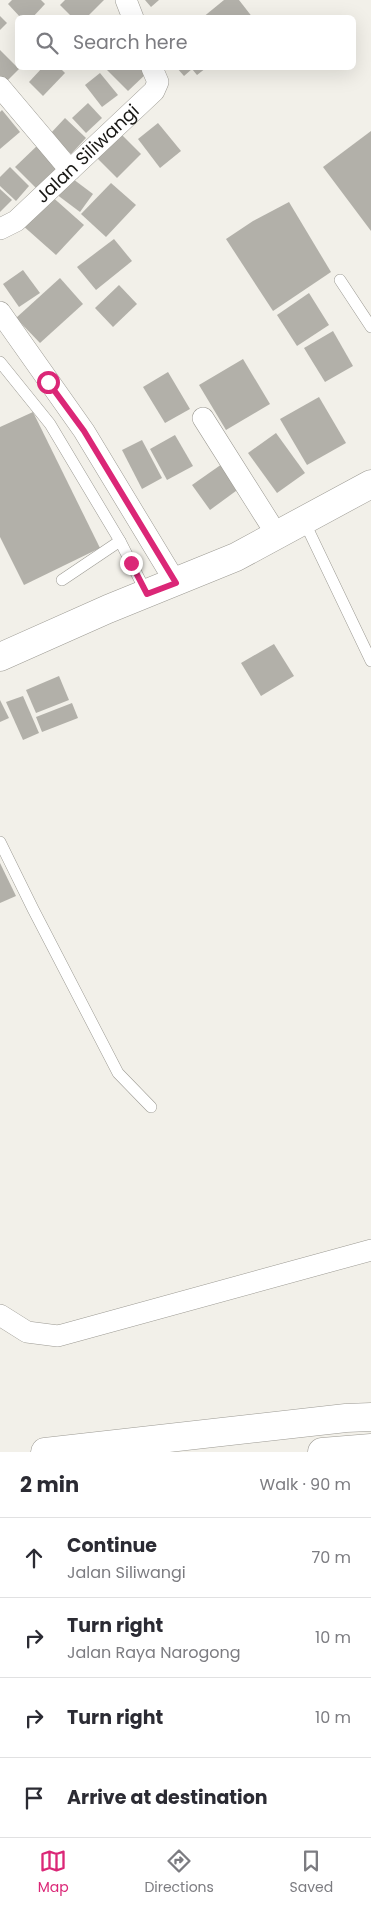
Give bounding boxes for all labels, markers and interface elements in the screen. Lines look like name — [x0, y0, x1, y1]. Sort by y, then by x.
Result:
search box — [15, 15, 356, 70]
icon: search — [33, 29, 61, 57]
text: Search here — [73, 29, 187, 56]
street label: Jalan Siliwangi — [30, 98, 144, 208]
route start — [37, 371, 60, 394]
route end — [120, 552, 143, 575]
text: 2 min — [20, 1470, 79, 1499]
text: Walk · 90 m — [260, 1473, 351, 1496]
text: Continue — [67, 1532, 157, 1559]
icon: ahead — [20, 1544, 48, 1572]
text: 70 m — [311, 1546, 351, 1569]
text: Jalan Siliwangi — [67, 1561, 186, 1584]
text: Turn right — [67, 1612, 163, 1639]
icon: right — [20, 1624, 48, 1652]
text: 10 m — [315, 1626, 351, 1649]
text: Jalan Raya Narogong — [67, 1641, 241, 1664]
icon: right — [20, 1704, 48, 1732]
text: Turn right — [67, 1704, 163, 1731]
text: 10 m — [315, 1706, 351, 1729]
icon: arrive — [20, 1784, 48, 1812]
text: Arrive at destination — [67, 1784, 268, 1811]
tab: Map — [38, 1847, 69, 1898]
tab: Directions — [144, 1847, 214, 1898]
tab: Saved — [289, 1847, 333, 1898]

